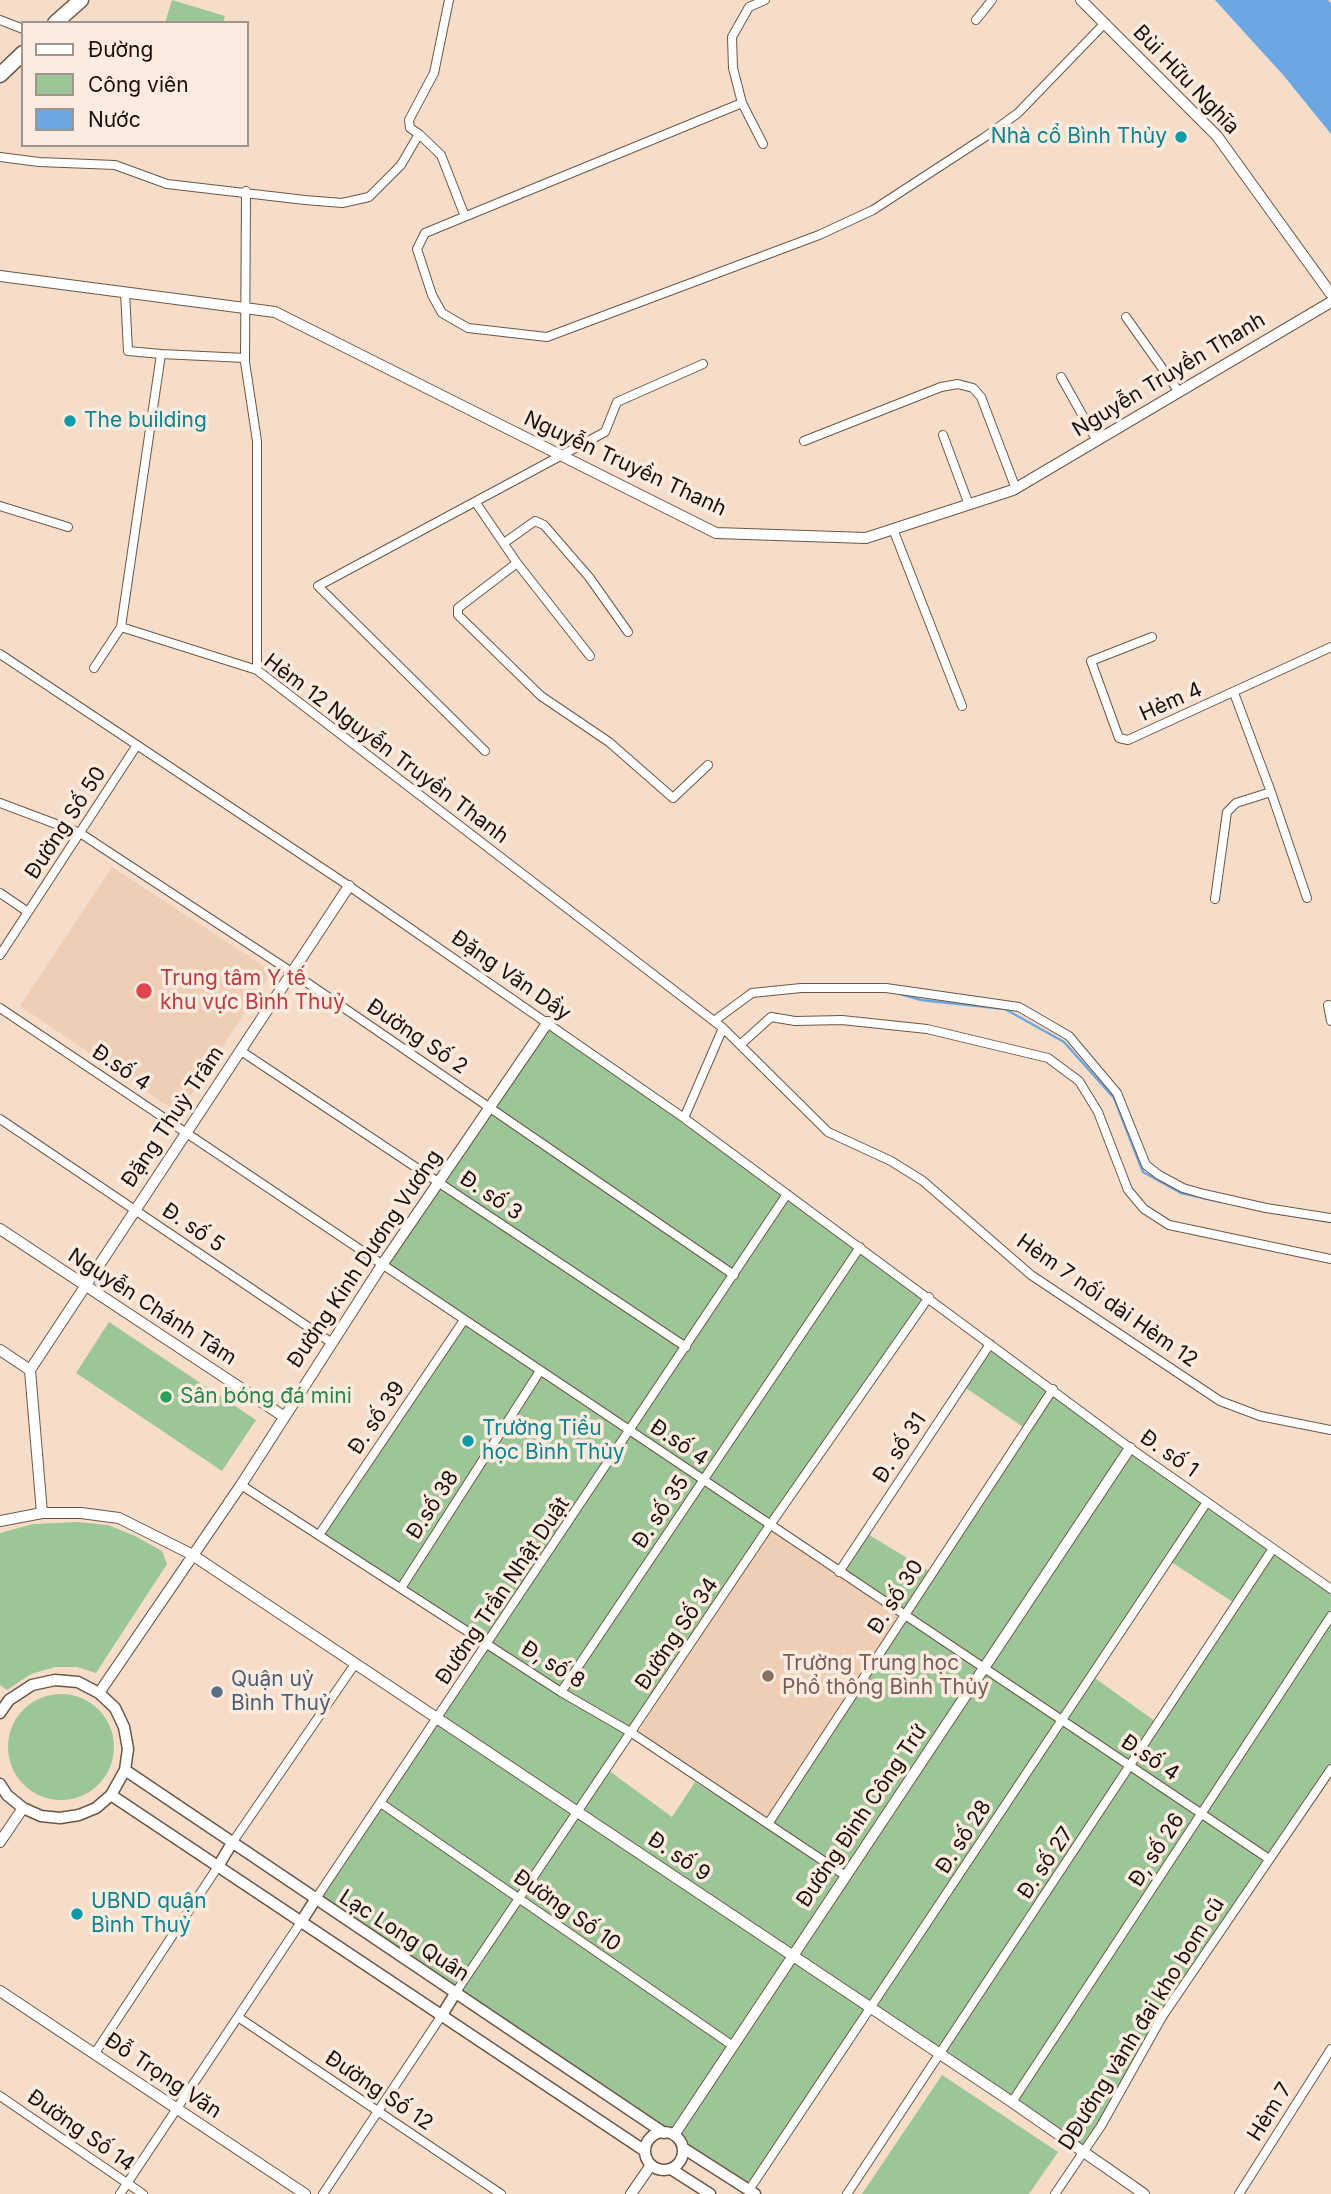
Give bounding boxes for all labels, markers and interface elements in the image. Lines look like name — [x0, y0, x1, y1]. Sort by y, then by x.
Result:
street label: Bùi Hữu Nghĩa — [1128, 20, 1244, 140]
legend — [21, 21, 248, 147]
text: Đường — [88, 37, 153, 62]
text: Công viên — [88, 72, 189, 97]
text: Nước — [88, 107, 141, 132]
place label: Nhà cổ Bình Thủy — [991, 124, 1167, 150]
marker: Nhà cổ Bình Thủy — [1173, 129, 1189, 145]
street label: Nguyễn Truyền Thanh — [1068, 307, 1270, 443]
street label: Nguyễn Truyền Thanh — [520, 406, 730, 522]
place label: The building — [84, 408, 207, 434]
marker: The building — [62, 413, 78, 429]
street label: Hẻm 12 Nguyễn Truyền Thanh — [259, 649, 513, 849]
street label: Hẻm 4 — [1136, 677, 1206, 727]
street label: Đường Số 50 — [20, 762, 112, 884]
street label: Đặng Văn Dầy — [446, 925, 576, 1027]
place label: Trung tâm Y tế khu vực Bình Thuỷ — [160, 966, 345, 1016]
marker: Trung tâm Y tế khu vực Bình Thuỷ — [134, 981, 154, 1001]
street label: Đường Số 2 — [362, 994, 472, 1080]
street label: Đ.số 4 — [87, 1040, 155, 1096]
street label: Đặng Thuỳ Trâm — [117, 1042, 229, 1192]
street label: Đường Kinh Dương Vương — [283, 1145, 447, 1373]
street label: Đ. số 3 — [455, 1166, 527, 1226]
street label: Đ. số 5 — [157, 1198, 229, 1258]
street label: Hẻm 7 nối dài Hẻm 12 — [1012, 1229, 1202, 1373]
street label: Nguyễn Chánh Tâm — [63, 1243, 241, 1371]
street label: Đ. số 39 — [343, 1377, 411, 1459]
place label: Sân bóng đá mini — [180, 1384, 352, 1410]
marker: Sân bóng đá mini — [158, 1389, 174, 1405]
street label: Đ. số 31 — [868, 1408, 932, 1488]
street label: Đ.số 4 — [645, 1415, 713, 1471]
place label: Trường Tiểu học Bình Thủy — [482, 1416, 625, 1466]
street label: Đ. số 1 — [1135, 1425, 1203, 1483]
marker: Trường Tiểu học Bình Thủy — [460, 1433, 476, 1449]
street label: Đ.số 38 — [402, 1466, 464, 1544]
street label: Đ. số 35 — [628, 1471, 694, 1553]
street label: Đường Trần Nhật Duật — [431, 1493, 575, 1689]
street label: Đ. số 30 — [863, 1555, 929, 1639]
street label: Đường Số 34 — [630, 1573, 724, 1695]
street label: Đ, số 8 — [517, 1636, 589, 1694]
place label: Trường Trung học Phổ thông Bình Thủy — [782, 1651, 989, 1701]
place label: Quận uỷ Bình Thuỷ — [231, 1667, 331, 1717]
marker: Trường Trung học Phổ thông Bình Thủy — [760, 1668, 776, 1684]
marker: Quận uỷ Bình Thuỷ — [209, 1684, 225, 1700]
street label: Đường Đinh Công Trứ — [792, 1720, 932, 1912]
street label: Đ.số 4 — [1116, 1730, 1184, 1786]
street label: Đ. số 28 — [931, 1796, 997, 1878]
street label: Đ, số 26 — [1124, 1809, 1190, 1891]
street label: Đ. số 27 — [1013, 1822, 1079, 1904]
street label: Đ. số 9 — [643, 1827, 715, 1887]
street label: Đường Số 10 — [509, 1865, 625, 1957]
street label: Lạc Long Quân — [334, 1885, 474, 1987]
place label: UBND quận Bình Thuỷ — [91, 1889, 207, 1939]
street label: DĐường vành đai kho bom cũ — [1054, 1893, 1230, 2155]
marker: UBND quận Bình Thuỷ — [69, 1906, 85, 1922]
street label: Đỗ Trọng Văn — [100, 2028, 226, 2124]
street label: Đường Số 12 — [320, 2046, 438, 2136]
street label: Hẻm 7 — [1242, 2078, 1298, 2146]
street label: Đường Số 14 — [22, 2085, 140, 2177]

